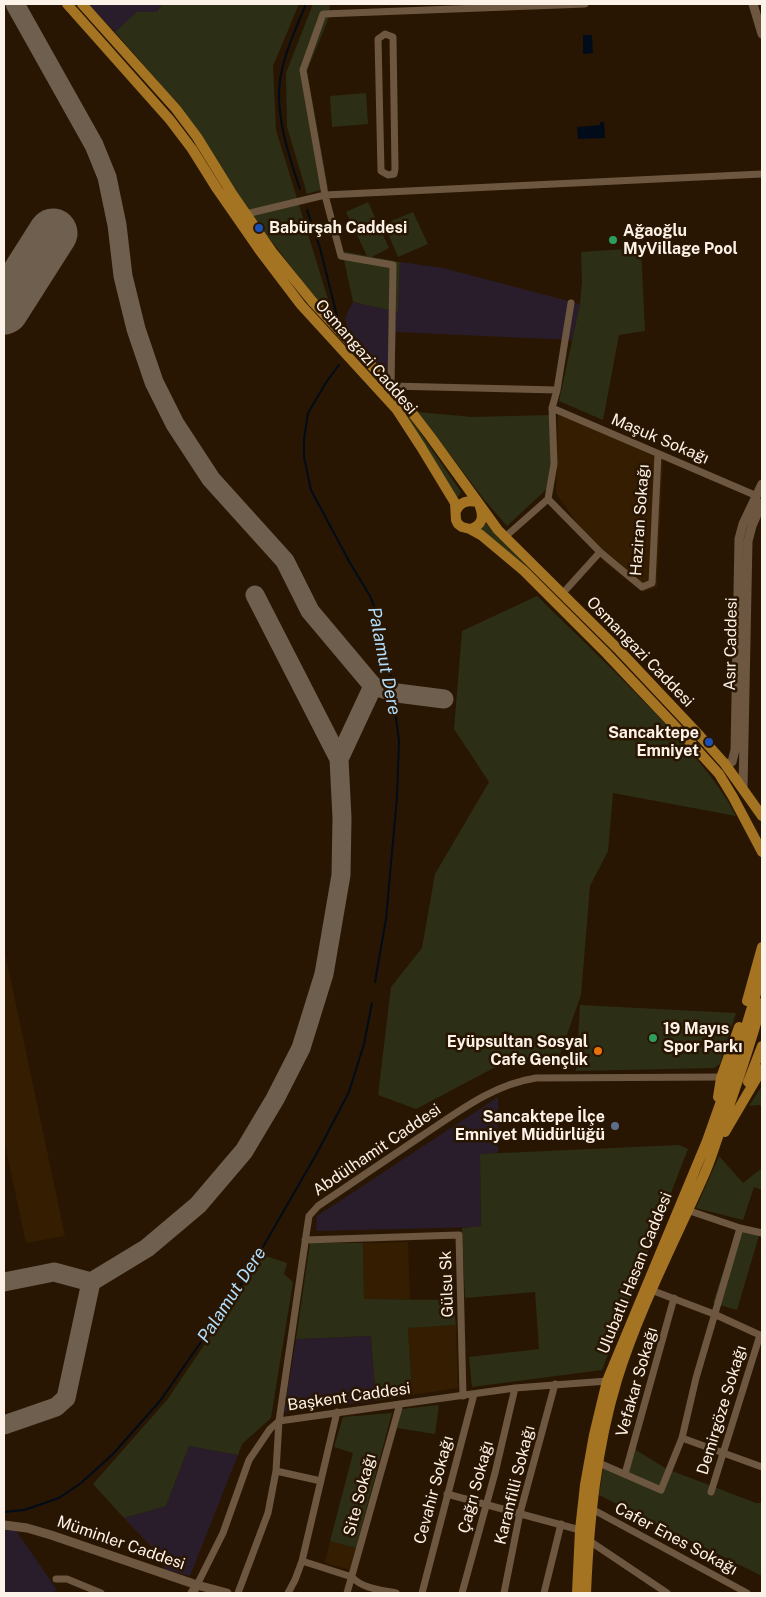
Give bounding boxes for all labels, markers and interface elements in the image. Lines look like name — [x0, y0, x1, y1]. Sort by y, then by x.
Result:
place label: Babürşah Caddesi — [269, 218, 407, 238]
place label: Ağaoğlu MyVillage Pool — [623, 221, 738, 259]
marker: Babürşah Caddesi — [253, 222, 265, 234]
marker: Ağaoğlu MyVillage Pool — [607, 234, 619, 246]
street label: Osmangazi Caddesi — [311, 296, 421, 418]
street label: Maşuk Sokağı — [608, 410, 712, 468]
street label: Haziran Sokağı — [627, 464, 653, 576]
street label: Osmangazi Caddesi — [583, 593, 697, 711]
street label: Asır Caddesi — [721, 597, 741, 691]
water label: Palamut Dere — [363, 605, 405, 717]
place label: Sancaktepe Emniyet — [608, 723, 699, 761]
marker: Sancaktepe Emniyet — [703, 736, 715, 748]
place label: 19 Mayıs Spor Parkı — [663, 1019, 743, 1057]
place label: Eyüpsultan Sosyal Cafe Gençlik — [447, 1032, 588, 1070]
marker: 19 Mayıs Spor Parkı — [647, 1032, 659, 1044]
marker: Eyüpsultan Sosyal Cafe Gençlik — [592, 1045, 604, 1057]
street label: Abdülhamit Caddesi — [309, 1100, 445, 1200]
place label: Sancaktepe İlçe Emniyet Müdürlüğü — [455, 1107, 605, 1145]
marker: Sancaktepe İlçe Emniyet Müdürlüğü — [609, 1120, 621, 1132]
street label: Ulubatlı Hasan Caddesi — [594, 1189, 676, 1357]
water label: Palamut Dere — [193, 1243, 271, 1347]
street label: Gülsu Sk — [436, 1250, 458, 1318]
street label: Vefakar Sokağı — [612, 1325, 662, 1439]
street label: Demirgöze Sokağı — [693, 1343, 751, 1477]
street label: Başkent Caddesi — [286, 1379, 412, 1415]
street label: Karanfilli Sokağı — [491, 1423, 539, 1547]
street label: Cevahir Sokağı — [410, 1434, 458, 1546]
street label: Çağrı Sokağı — [454, 1439, 498, 1535]
street label: Site Sokağı — [340, 1452, 380, 1538]
street label: Cafer Enes Sokağı — [611, 1499, 741, 1579]
street label: Müminler Caddesi — [54, 1512, 188, 1574]

